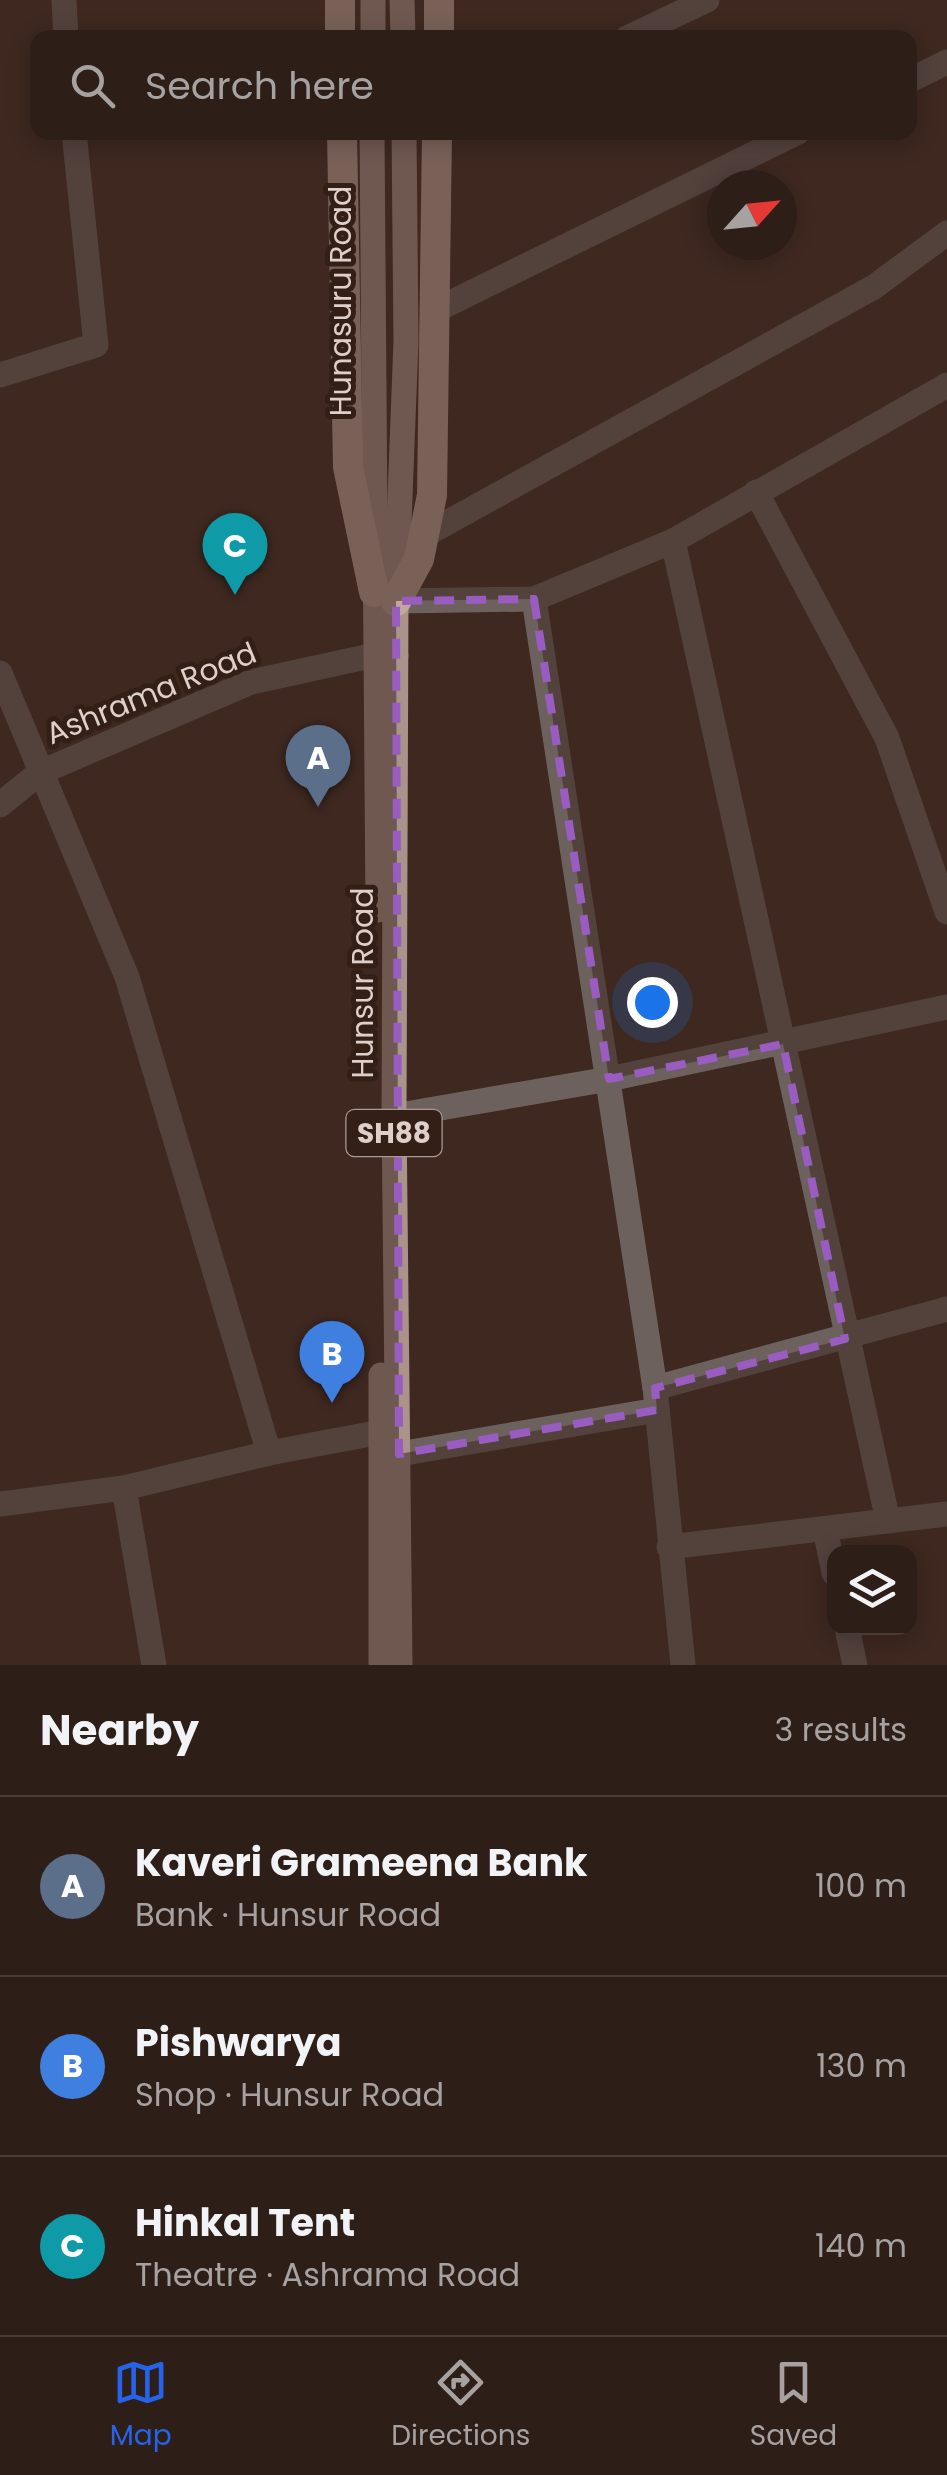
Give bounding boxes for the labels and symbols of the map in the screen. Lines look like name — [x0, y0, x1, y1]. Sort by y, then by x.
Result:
north arrow — [707, 170, 797, 260]
street label: Hunasuru Road — [319, 186, 362, 416]
pin: C — [202, 512, 268, 595]
street label: Ashrama Road — [39, 631, 263, 755]
pin: A — [286, 724, 350, 807]
street label: Hunsur Road — [341, 887, 384, 1079]
your location — [627, 977, 678, 1028]
road number: SH88 — [346, 1110, 442, 1156]
pin: B — [300, 1320, 364, 1403]

